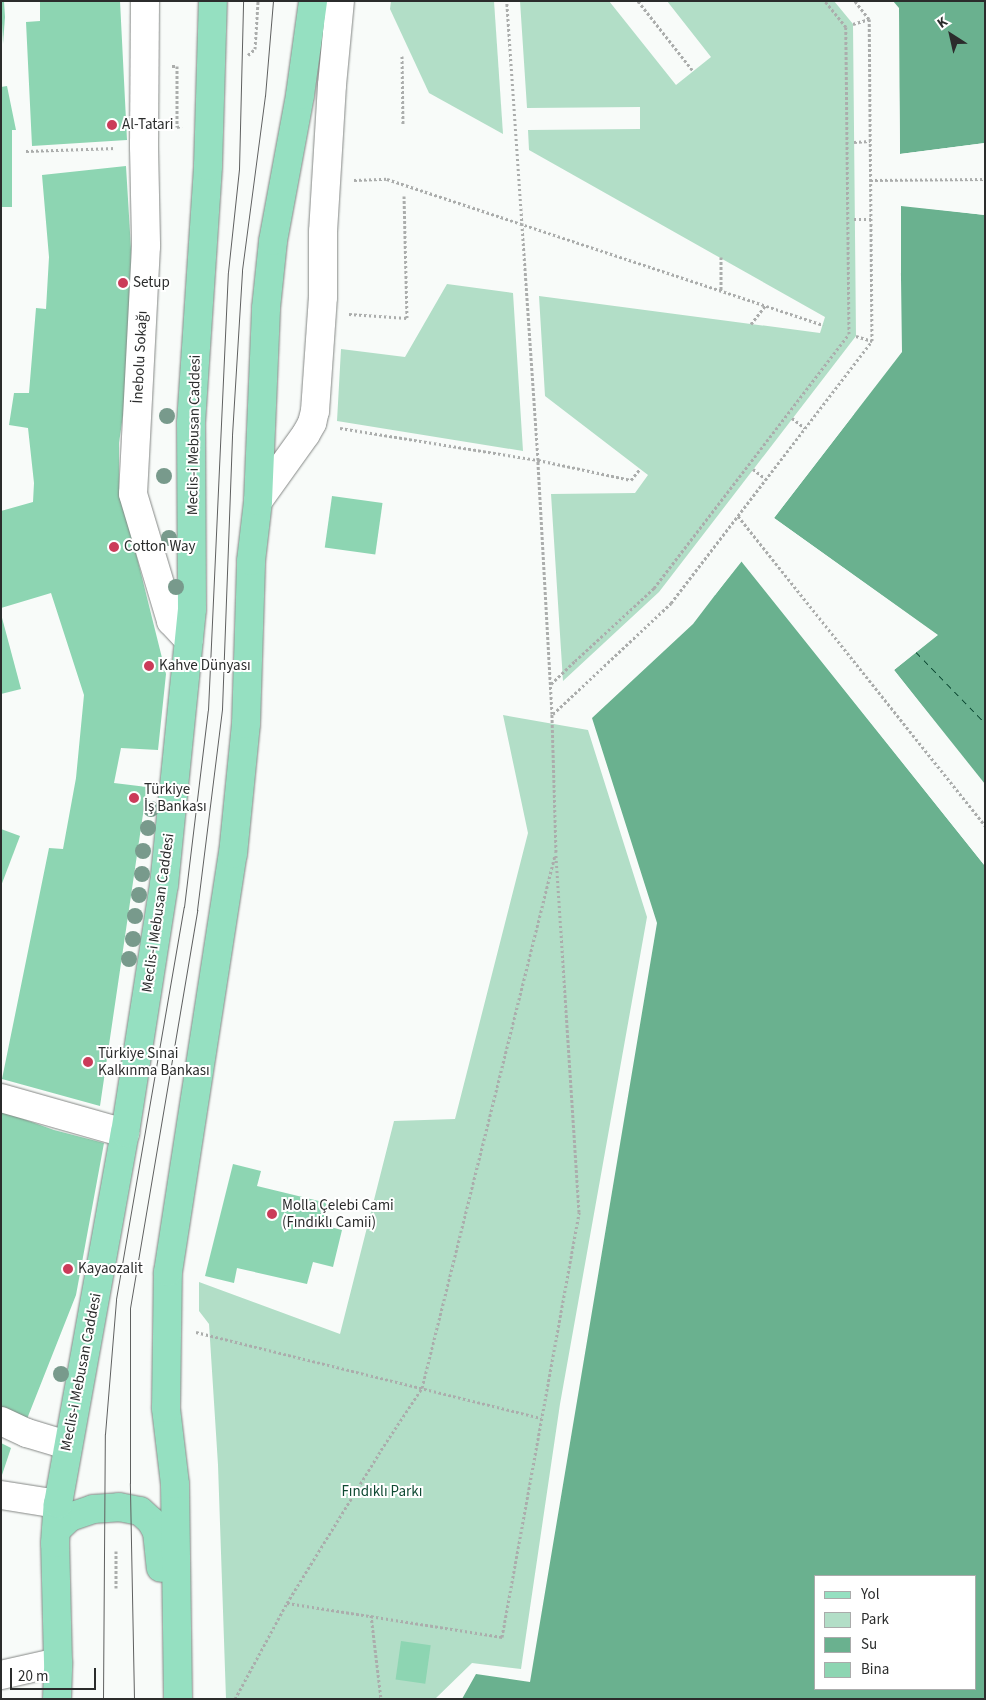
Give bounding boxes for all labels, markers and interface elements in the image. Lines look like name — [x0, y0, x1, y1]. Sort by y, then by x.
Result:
north arrow — [926, 10, 976, 60]
text: K — [933, 12, 952, 33]
place label: Al-Tatari — [122, 116, 173, 134]
marker: Al-Tatari — [106, 119, 118, 131]
place label: Setup — [133, 274, 170, 292]
marker: Setup — [117, 277, 129, 289]
street label: İnebolu Sokağı — [129, 310, 151, 404]
street label: Meclis-i Mebusan Caddesi — [184, 355, 204, 515]
place label: Cotton Way — [124, 538, 196, 556]
marker: Cotton Way — [108, 541, 120, 553]
place label: Kahve Dünyası — [159, 657, 251, 675]
marker: Kahve Dünyası — [143, 660, 155, 672]
place label: Türkiye İş Bankası — [144, 780, 207, 815]
marker: Türkiye İş Bankası — [128, 792, 140, 804]
street label: Meclis-i Mebusan Caddesi — [138, 832, 178, 994]
place label: Türkiye Sınai Kalkınma Bankası — [98, 1044, 210, 1079]
marker: Türkiye Sınai Kalkınma Bankası — [82, 1056, 94, 1068]
place label: Molla Çelebi Cami (Fındıklı Camii) — [282, 1196, 394, 1231]
marker: Molla Çelebi Cami (Fındıklı Camii) — [266, 1208, 278, 1220]
place label: Kayaozalit — [78, 1260, 143, 1278]
marker: Kayaozalit — [62, 1263, 74, 1275]
street label: Meclis-i Mebusan Caddesi — [57, 1291, 105, 1453]
park label: Fındıklı Parkı — [342, 1483, 422, 1501]
legend — [814, 1575, 976, 1690]
text: Yol — [861, 1584, 879, 1605]
text: Park — [861, 1609, 889, 1630]
text: Su — [861, 1634, 877, 1655]
scale bar — [12, 1658, 99, 1690]
text: Bina — [861, 1659, 889, 1680]
text: 20 m — [18, 1666, 48, 1687]

